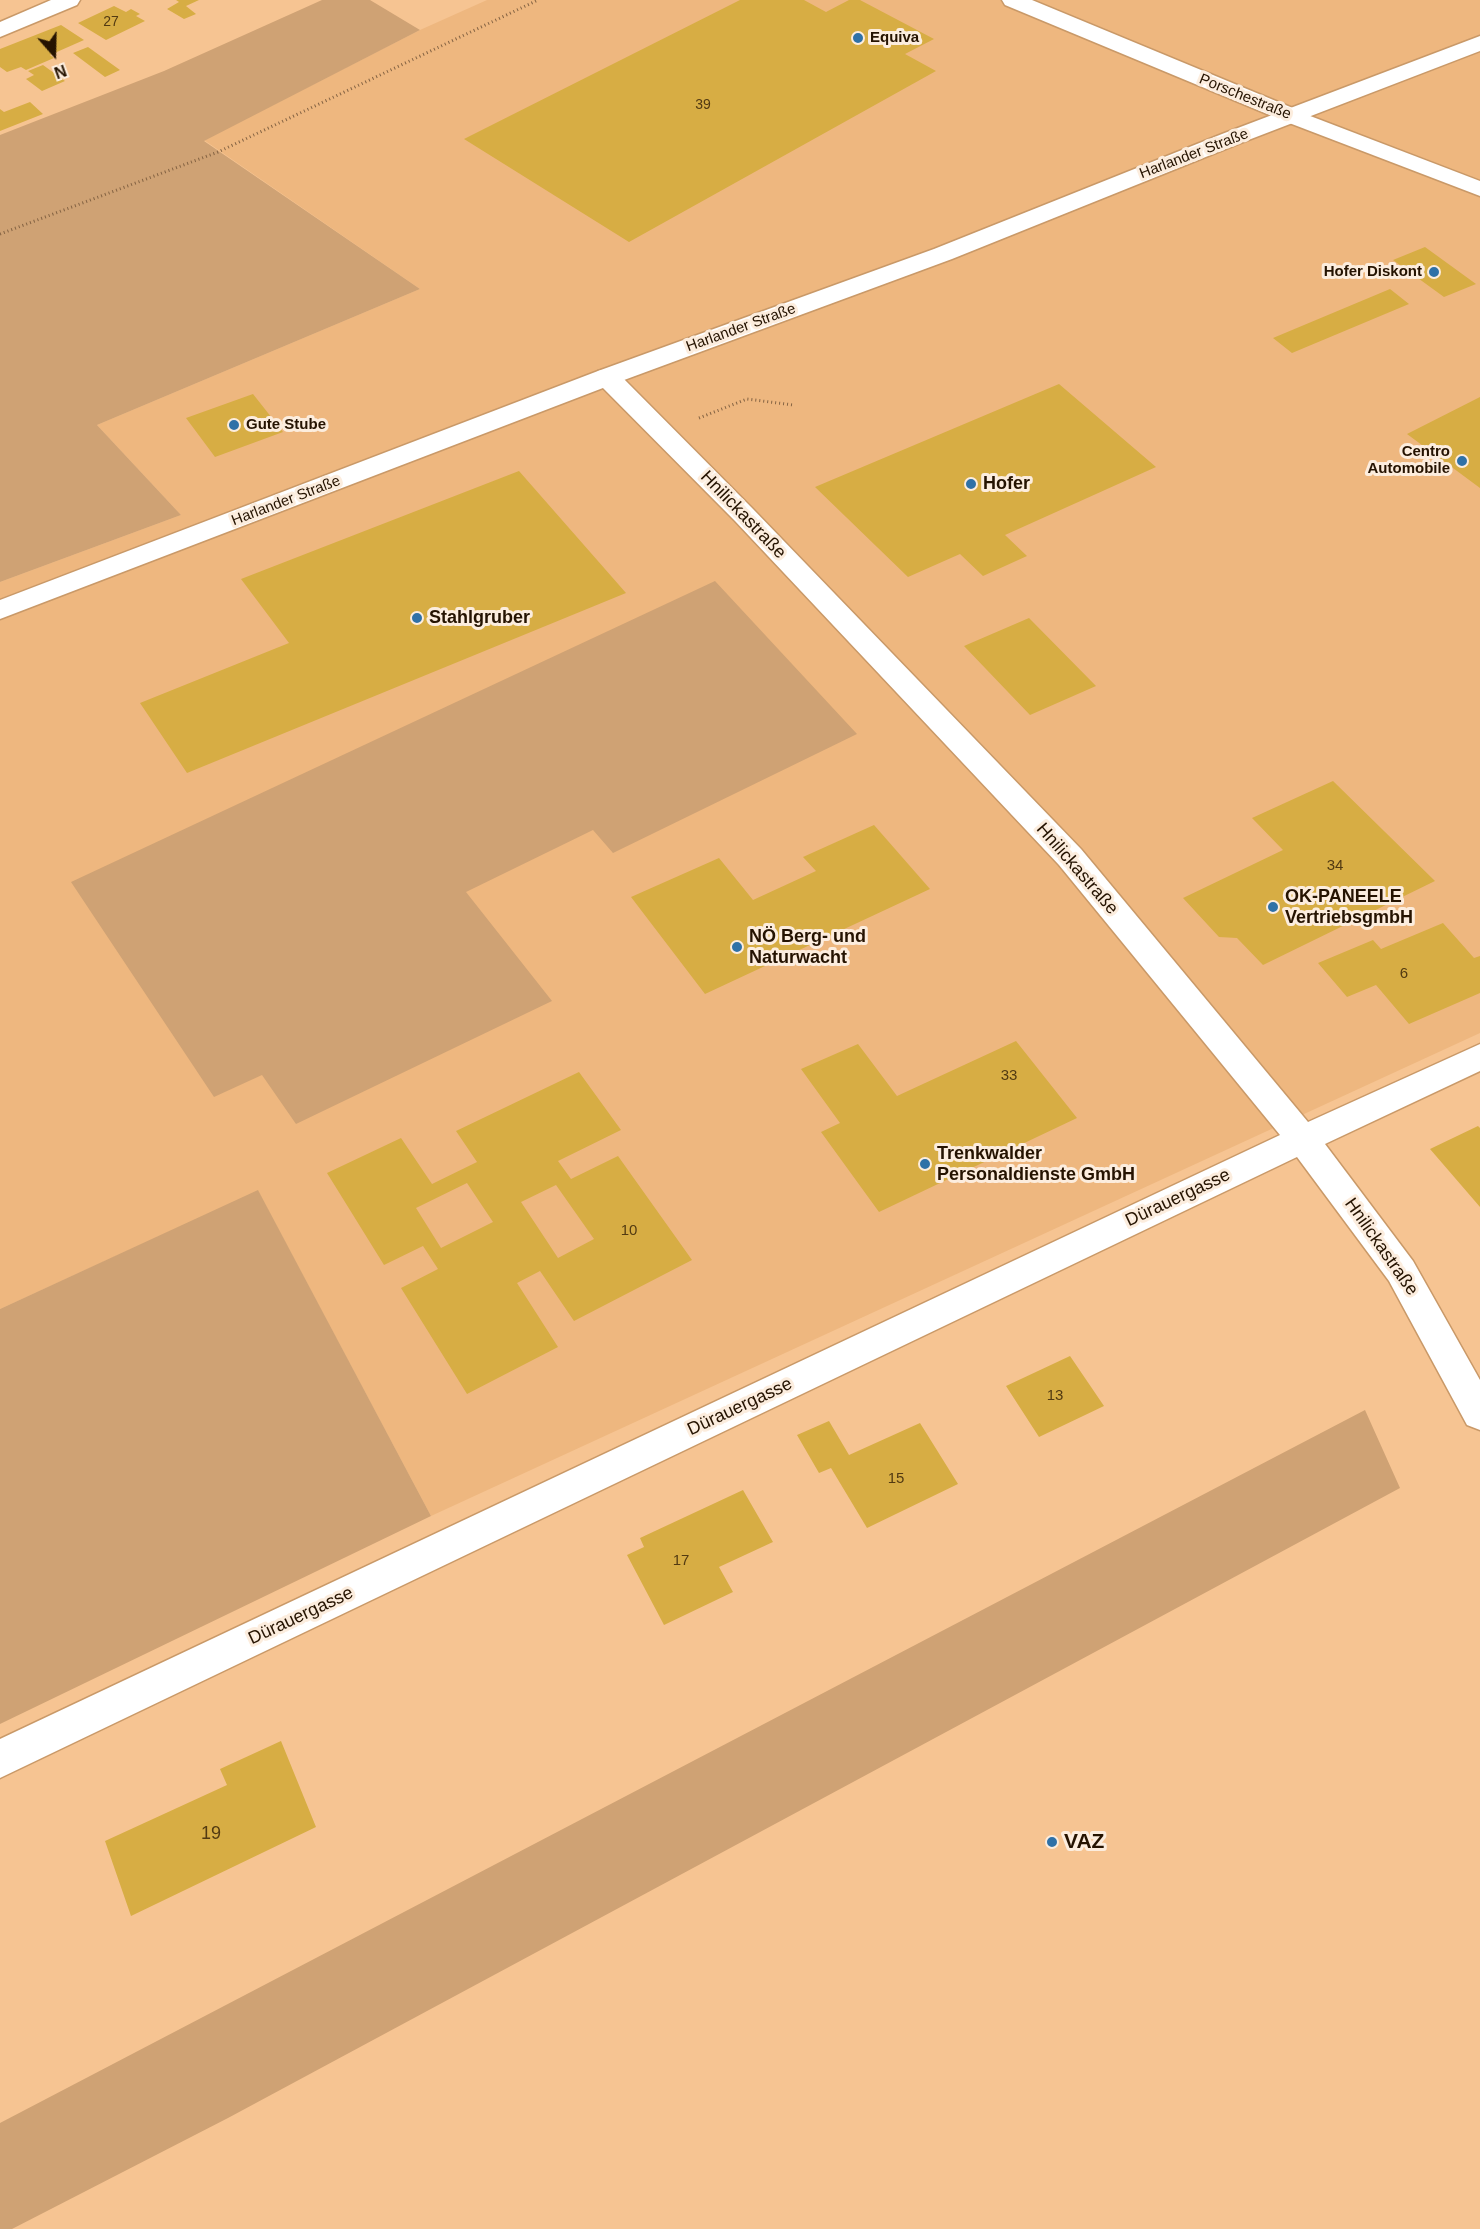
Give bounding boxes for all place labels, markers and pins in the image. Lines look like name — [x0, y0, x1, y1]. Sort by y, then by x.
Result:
place label: Equiva — [870, 29, 919, 47]
marker: Equiva — [851, 31, 865, 45]
place label: Hofer Diskont — [1324, 263, 1422, 281]
marker: Hofer Diskont — [1427, 265, 1441, 279]
place label: Gute Stube — [246, 416, 326, 434]
marker: Gute Stube — [227, 418, 241, 432]
place label: Centro Automobile — [1368, 443, 1450, 478]
marker: Centro Automobile — [1455, 454, 1469, 468]
place label: Hofer — [983, 473, 1030, 495]
marker: Hofer — [964, 477, 978, 491]
place label: Stahlgruber — [429, 607, 530, 629]
marker: Stahlgruber — [410, 611, 424, 625]
place label: OK-PANEELE VertriebsgmbH — [1285, 886, 1413, 928]
marker: OK-PANEELE VertriebsgmbH — [1266, 900, 1280, 914]
place label: NÖ Berg- und Naturwacht — [749, 926, 866, 968]
marker: NÖ Berg- und Naturwacht — [730, 940, 744, 954]
place label: Trenkwalder Personaldienste GmbH — [937, 1143, 1135, 1186]
marker: Trenkwalder Personaldienste GmbH — [918, 1157, 932, 1171]
place label: VAZ — [1064, 1829, 1104, 1855]
marker: VAZ — [1045, 1835, 1059, 1849]

